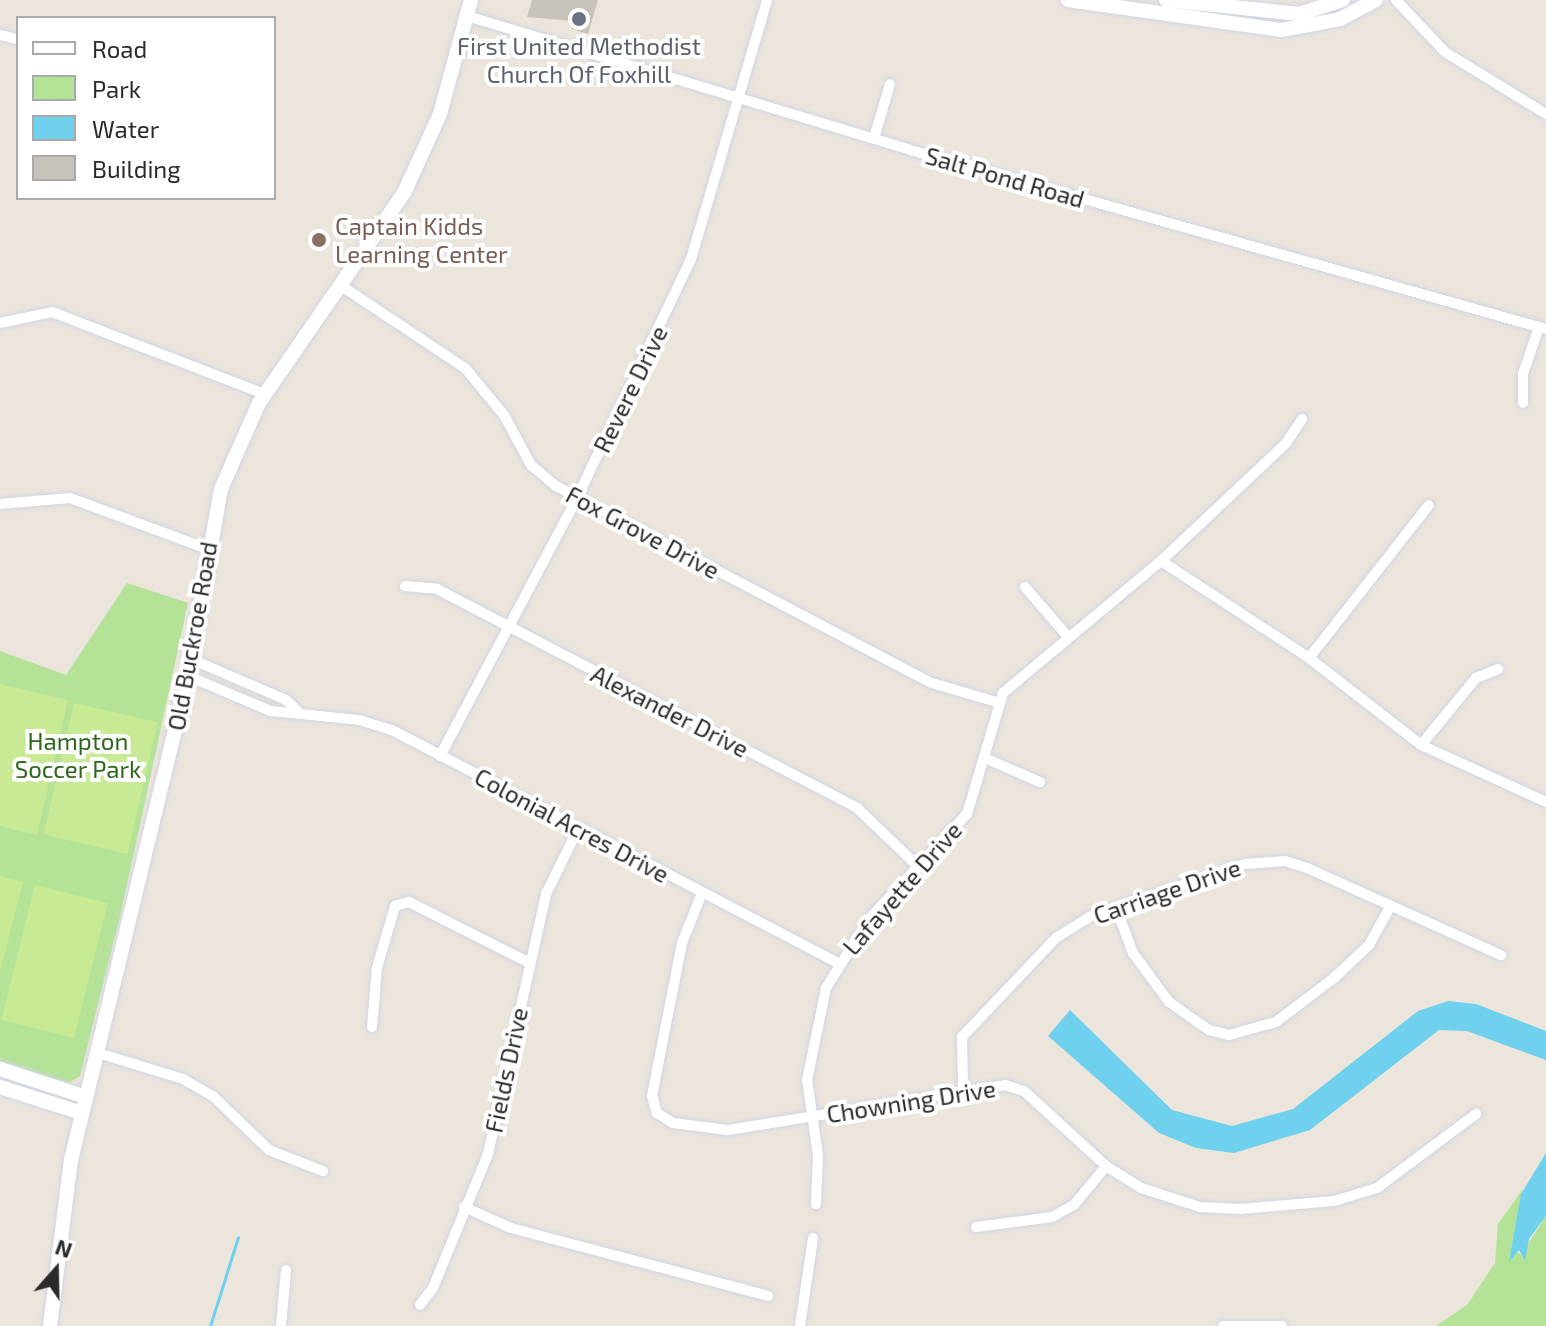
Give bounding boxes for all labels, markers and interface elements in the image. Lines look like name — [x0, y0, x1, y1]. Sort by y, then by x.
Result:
marker: First United Methodist Church Of Foxhill — [570, 10, 588, 28]
legend — [16, 16, 276, 200]
place label: First United Methodist Church Of Foxhill — [457, 32, 701, 88]
text: Road — [92, 34, 147, 63]
text: Park — [92, 74, 141, 103]
text: Water — [92, 114, 159, 143]
street label: Salt Pond Road — [922, 141, 1088, 213]
text: Building — [92, 154, 181, 183]
place label: Captain Kidds Learning Center — [335, 212, 508, 268]
marker: Captain Kidds Learning Center — [310, 231, 328, 249]
street label: Revere Drive — [587, 321, 673, 457]
street label: Fox Grove Drive — [561, 479, 725, 585]
street label: Old Buckroe Road — [161, 539, 223, 733]
street label: Alexander Drive — [586, 659, 754, 763]
park label: Hampton Soccer Park — [14, 727, 142, 783]
street label: Colonial Acres Drive — [469, 761, 675, 889]
street label: Lafayette Drive — [836, 816, 968, 960]
street label: Carriage Drive — [1090, 852, 1244, 930]
street label: Fields Drive — [479, 1005, 533, 1135]
street label: Chowning Drive — [825, 1073, 997, 1129]
north arrow — [16, 1230, 96, 1310]
text: N — [52, 1233, 76, 1262]

